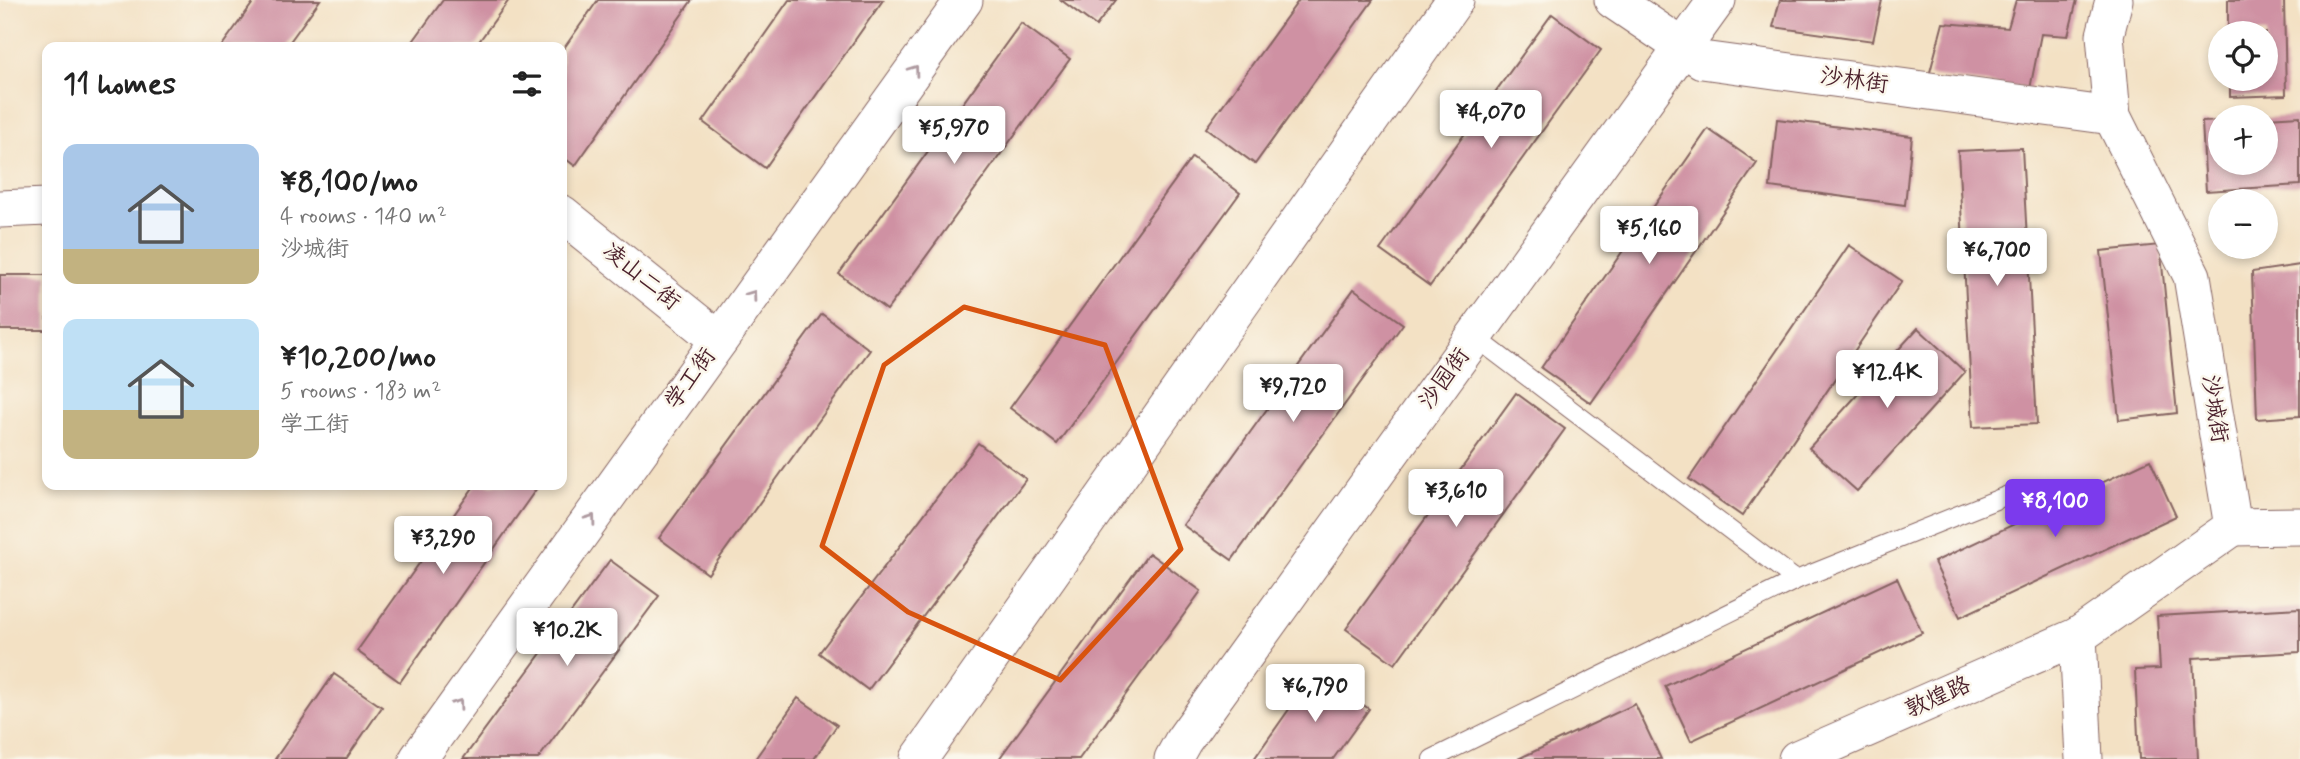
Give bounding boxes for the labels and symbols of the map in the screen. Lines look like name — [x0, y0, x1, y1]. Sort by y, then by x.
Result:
street label: 沙林街 — [1818, 61, 1890, 101]
one-way arrow — [906, 65, 918, 78]
pin: ¥4,070 — [1434, 90, 1548, 150]
pin: ¥5,970 — [897, 106, 1011, 166]
pin: ¥5,160 — [1592, 206, 1706, 266]
pin: ¥6,700 — [1940, 229, 2054, 288]
street label: 凌山二街 — [596, 236, 686, 318]
one-way arrow — [744, 290, 756, 303]
street label: 学工街 — [659, 342, 723, 416]
street label: 沙园街 — [1413, 342, 1477, 416]
pin: ¥12.4K — [1830, 350, 1944, 410]
pin: ¥9,720 — [1236, 364, 1350, 424]
street label: 沙城街 — [2194, 373, 2234, 445]
pin: ¥3,610 — [1399, 470, 1513, 529]
pin: ¥8,100 — [1998, 480, 2112, 539]
one-way arrow — [583, 514, 595, 527]
pin: ¥3,290 — [386, 516, 500, 576]
pin: ¥10.2K — [510, 608, 624, 668]
pin: ¥6,790 — [1258, 664, 1372, 724]
street label: 敦煌路 — [1900, 670, 1976, 726]
one-way arrow — [450, 699, 462, 712]

